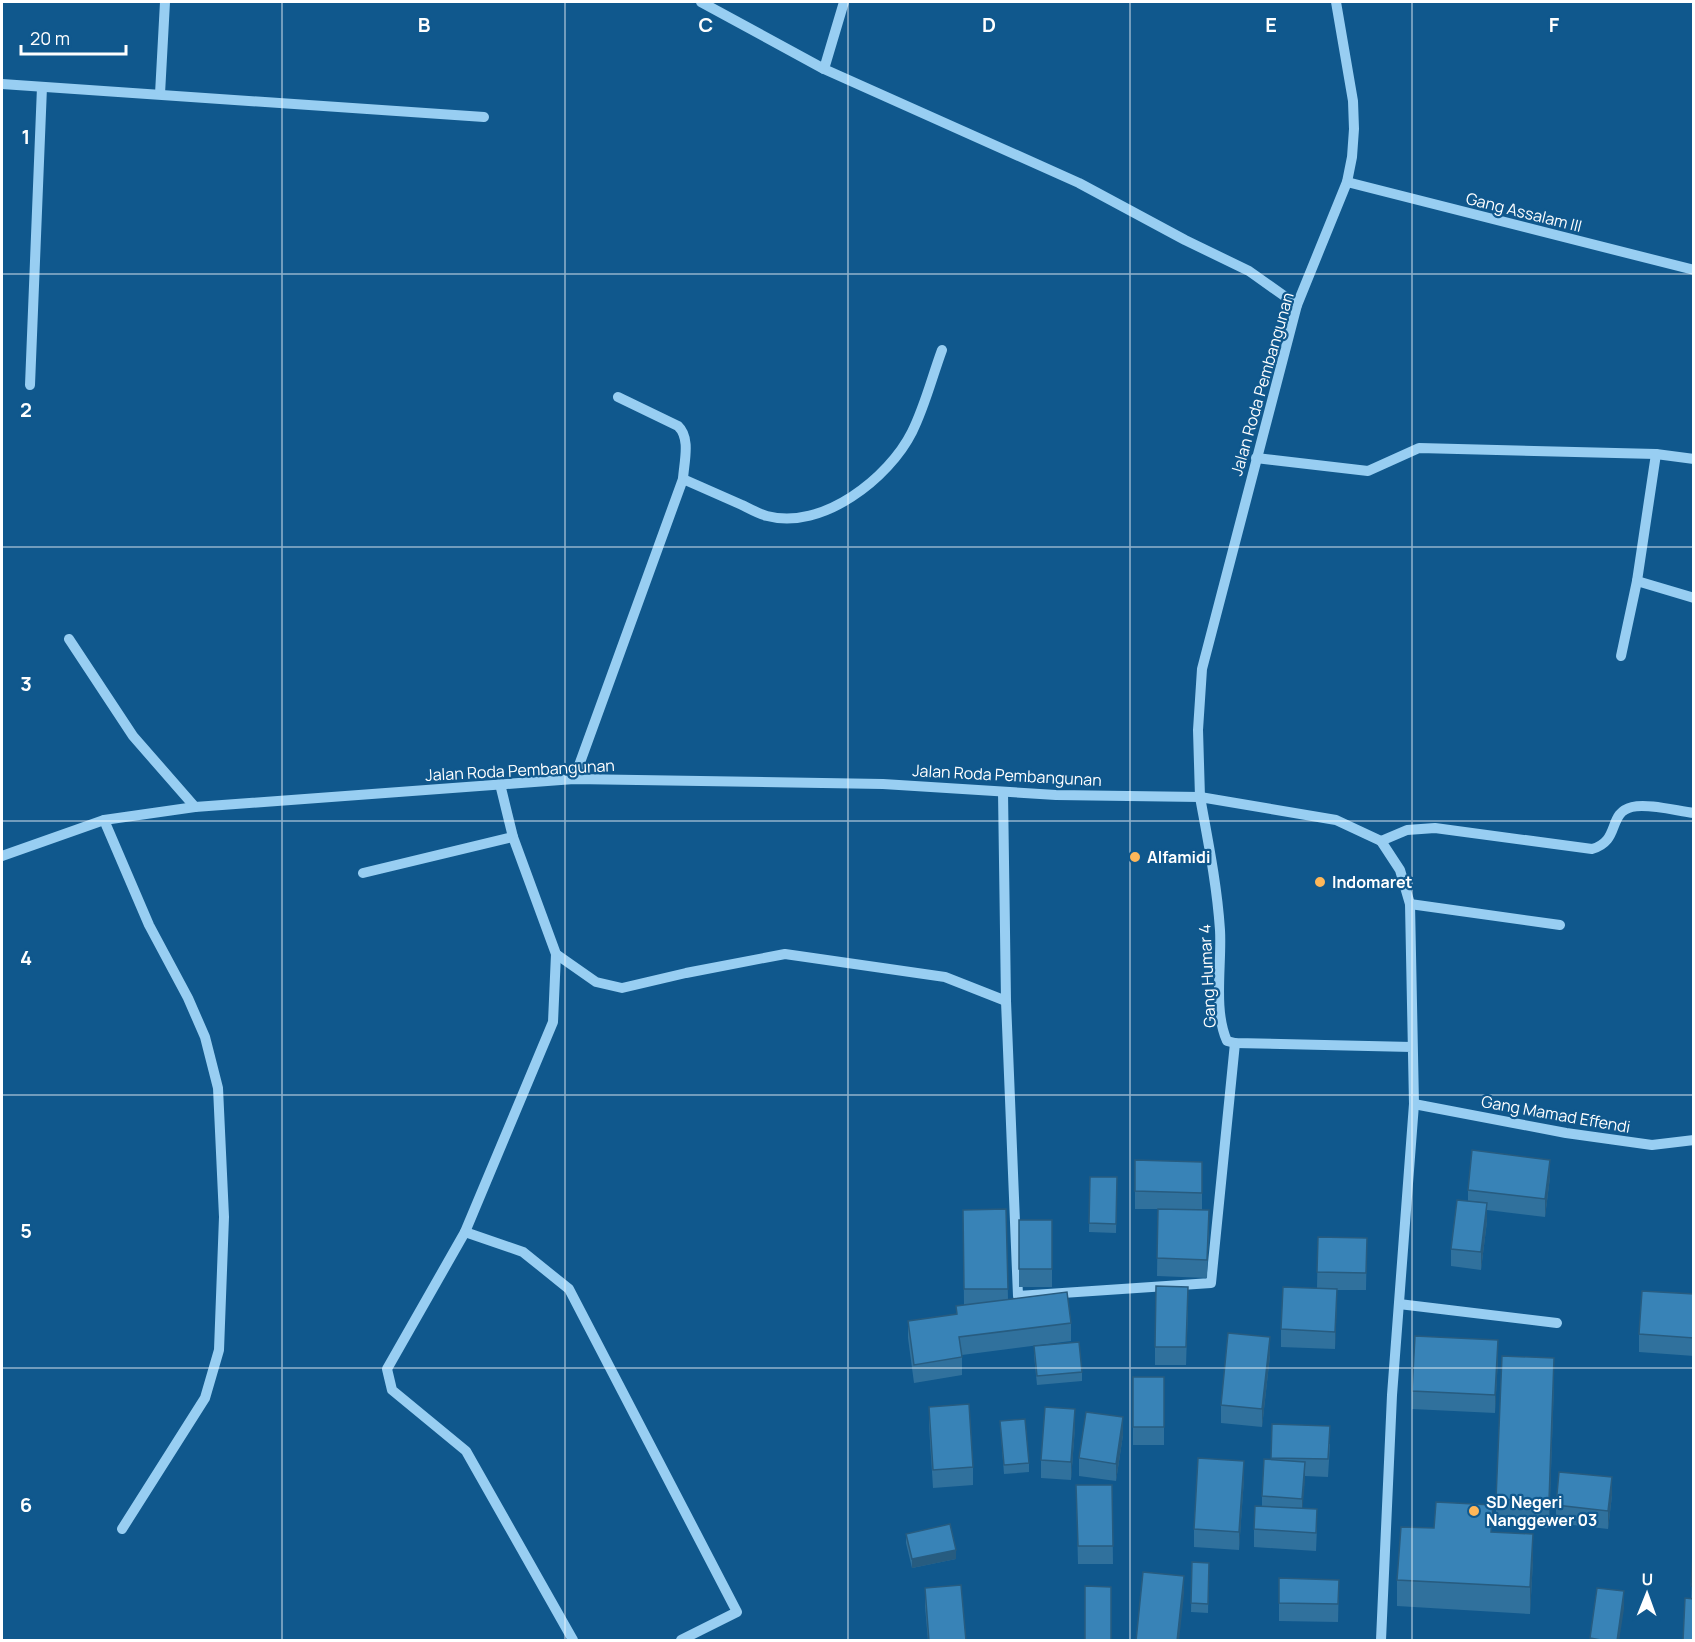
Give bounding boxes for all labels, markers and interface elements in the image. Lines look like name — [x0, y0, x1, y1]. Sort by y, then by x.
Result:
text: B — [418, 11, 431, 38]
text: C — [699, 11, 713, 38]
text: D — [982, 11, 996, 38]
text: E — [1265, 11, 1277, 38]
text: F — [1549, 11, 1560, 38]
scale bar — [21, 18, 126, 56]
text: 20 m — [30, 26, 70, 50]
text: 1 — [22, 123, 30, 150]
street label: Gang Assalam III — [1464, 187, 1584, 237]
street label: Jalan Roda Pembangunan — [1225, 290, 1299, 478]
text: 2 — [20, 396, 32, 423]
text: 3 — [20, 670, 32, 697]
street label: Jalan Roda Pembangunan — [425, 754, 615, 786]
street label: Jalan Roda Pembangunan — [912, 759, 1102, 791]
place label: Alfamidi — [1147, 846, 1210, 868]
marker: Alfamidi — [1128, 850, 1142, 864]
place label: Indomaret — [1332, 871, 1413, 893]
marker: Indomaret — [1313, 875, 1327, 889]
street label: Gang Humar 4 — [1193, 924, 1221, 1028]
text: 4 — [20, 944, 32, 971]
street label: Gang Mamad Effendi — [1480, 1090, 1632, 1138]
text: 5 — [20, 1217, 32, 1244]
text: 6 — [20, 1491, 32, 1518]
place label: SD Negeri Nanggewer 03 — [1486, 1491, 1597, 1531]
marker: SD Negeri Nanggewer 03 — [1467, 1504, 1481, 1518]
north arrow — [1617, 1564, 1677, 1624]
text: U — [1641, 1568, 1653, 1590]

